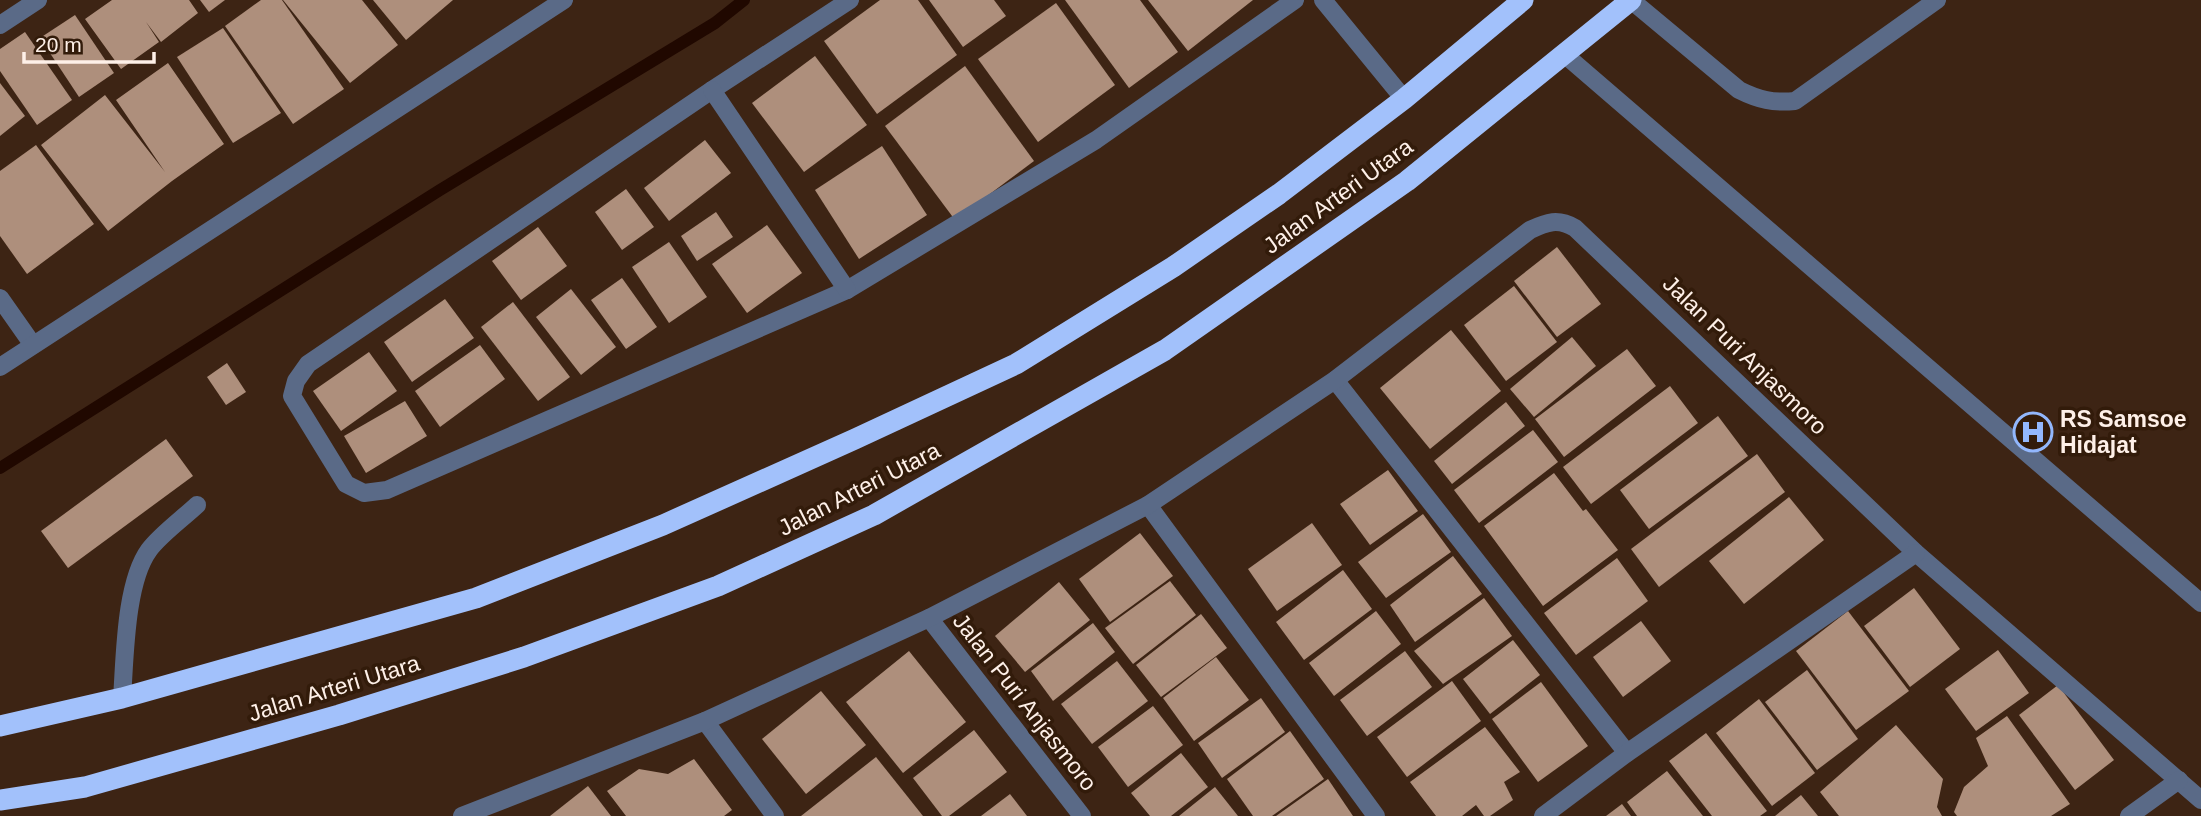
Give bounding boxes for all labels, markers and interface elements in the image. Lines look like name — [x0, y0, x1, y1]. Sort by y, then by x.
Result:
scale bar — [24, 21, 154, 65]
text: 20 m — [35, 33, 82, 56]
street label: Jalan Arteri Utara — [1258, 133, 1418, 259]
street label: Jalan Puri Anjasmoro — [1658, 270, 1832, 440]
place label: RS Samsoe Hidajat — [2060, 406, 2187, 458]
hospital icon: RS Samsoe Hidajat — [2012, 411, 2054, 453]
street label: Jalan Arteri Utara — [774, 437, 944, 541]
street label: Jalan Puri Anjasmoro — [948, 608, 1102, 796]
street label: Jalan Arteri Utara — [245, 650, 423, 726]

